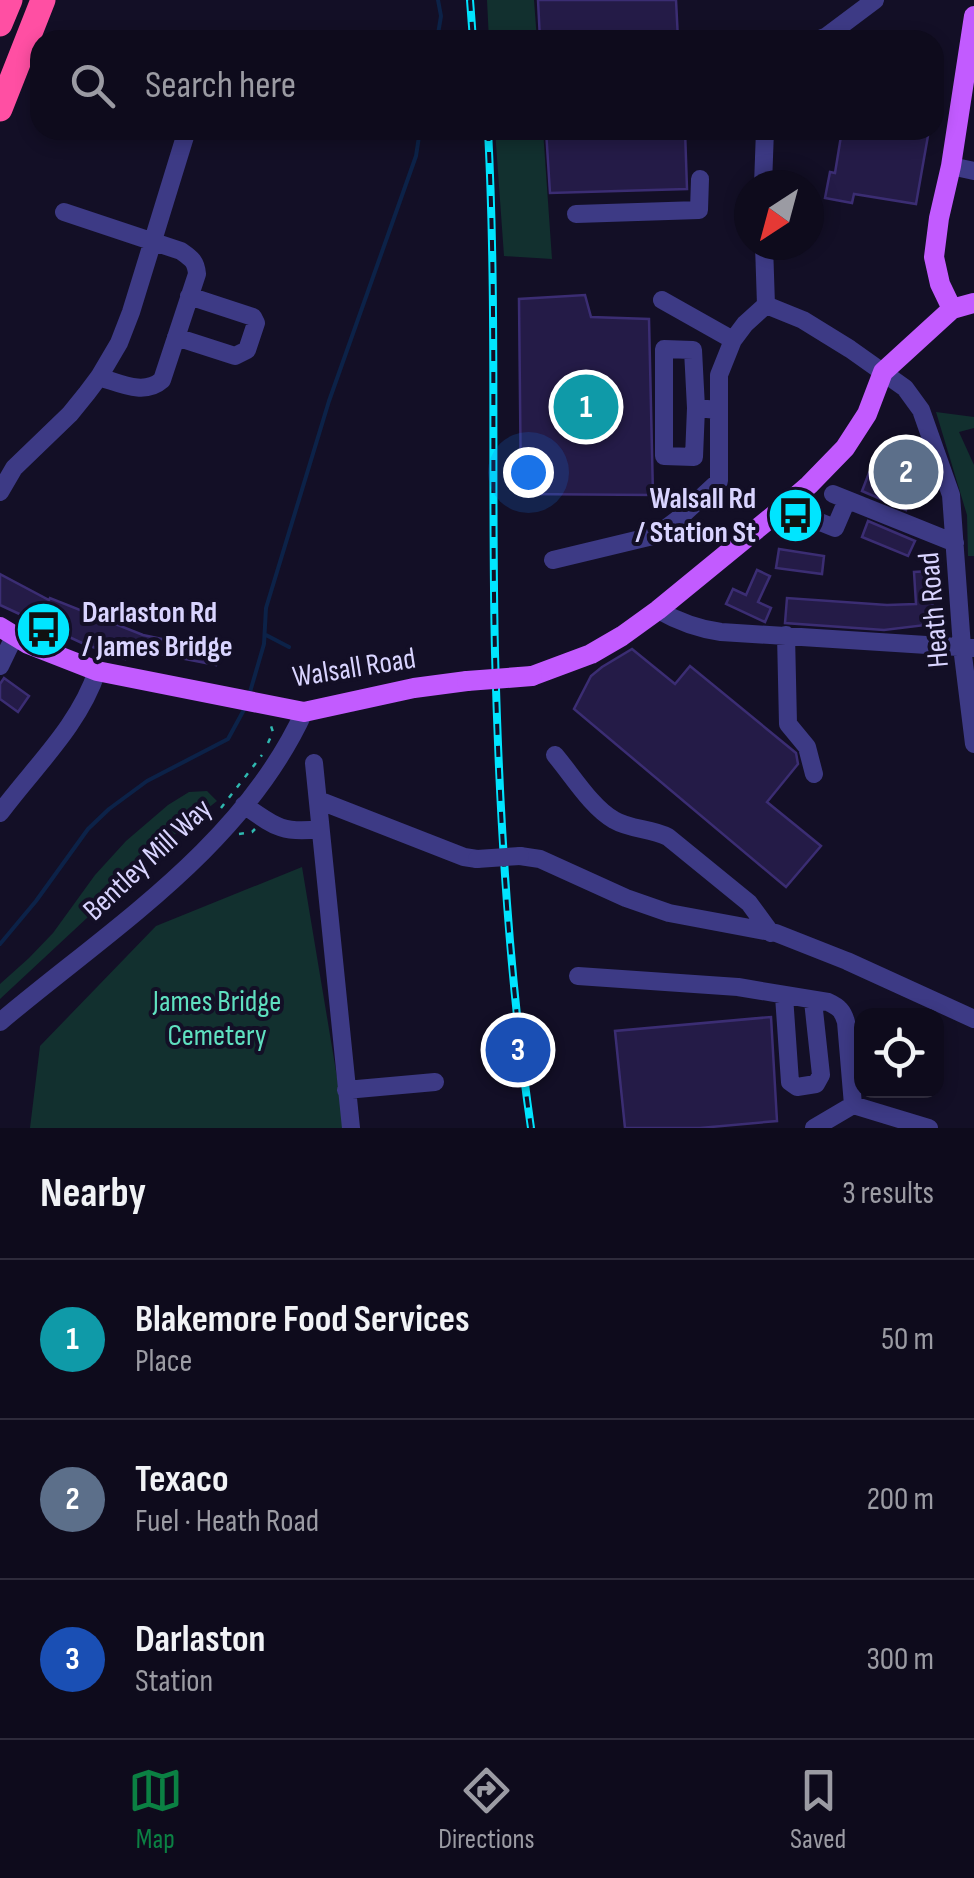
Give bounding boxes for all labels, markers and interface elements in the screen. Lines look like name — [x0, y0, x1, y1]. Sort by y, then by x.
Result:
search box — [30, 30, 944, 140]
icon: search — [65, 58, 120, 113]
text: Search here — [145, 63, 296, 108]
north arrow — [734, 170, 824, 260]
pin: 1 — [554, 370, 618, 444]
pin: 2 — [874, 434, 938, 510]
your location — [503, 447, 554, 498]
place label: Walsall Rd / Station St — [635, 481, 756, 551]
bus stop icon: Walsall Rd / Station St — [765, 485, 825, 545]
street label: Heath Road — [911, 551, 957, 669]
place label: Darlaston Rd / James Bridge — [82, 595, 232, 665]
bus stop icon: Darlaston Rd / James Bridge — [13, 599, 73, 659]
street label: Walsall Road — [290, 641, 418, 695]
street label: Bentley Mill Way — [76, 791, 220, 928]
park label: James Bridge Cemetery — [152, 984, 281, 1054]
map controls — [854, 1008, 944, 1098]
button: locate — [854, 1008, 944, 1098]
pin: 3 — [486, 1012, 550, 1088]
text: Nearby — [40, 1168, 146, 1219]
text: 3 results — [842, 1174, 934, 1213]
text: Blakemore Food Services — [135, 1297, 470, 1342]
text: 1 — [66, 1320, 79, 1359]
text: 50 m — [881, 1320, 934, 1359]
text: Place — [135, 1342, 192, 1381]
text: Texaco — [135, 1457, 229, 1502]
text: 2 — [65, 1480, 80, 1519]
text: 200 m — [867, 1480, 934, 1519]
text: Fuel · Heath Road — [135, 1502, 319, 1541]
text: Darlaston — [135, 1617, 265, 1662]
text: 3 — [65, 1640, 80, 1679]
text: 300 m — [866, 1640, 934, 1679]
text: Station — [135, 1662, 213, 1701]
tab: Map — [128, 1763, 183, 1856]
tab: Directions — [438, 1763, 535, 1856]
tab: Saved — [790, 1763, 846, 1856]

